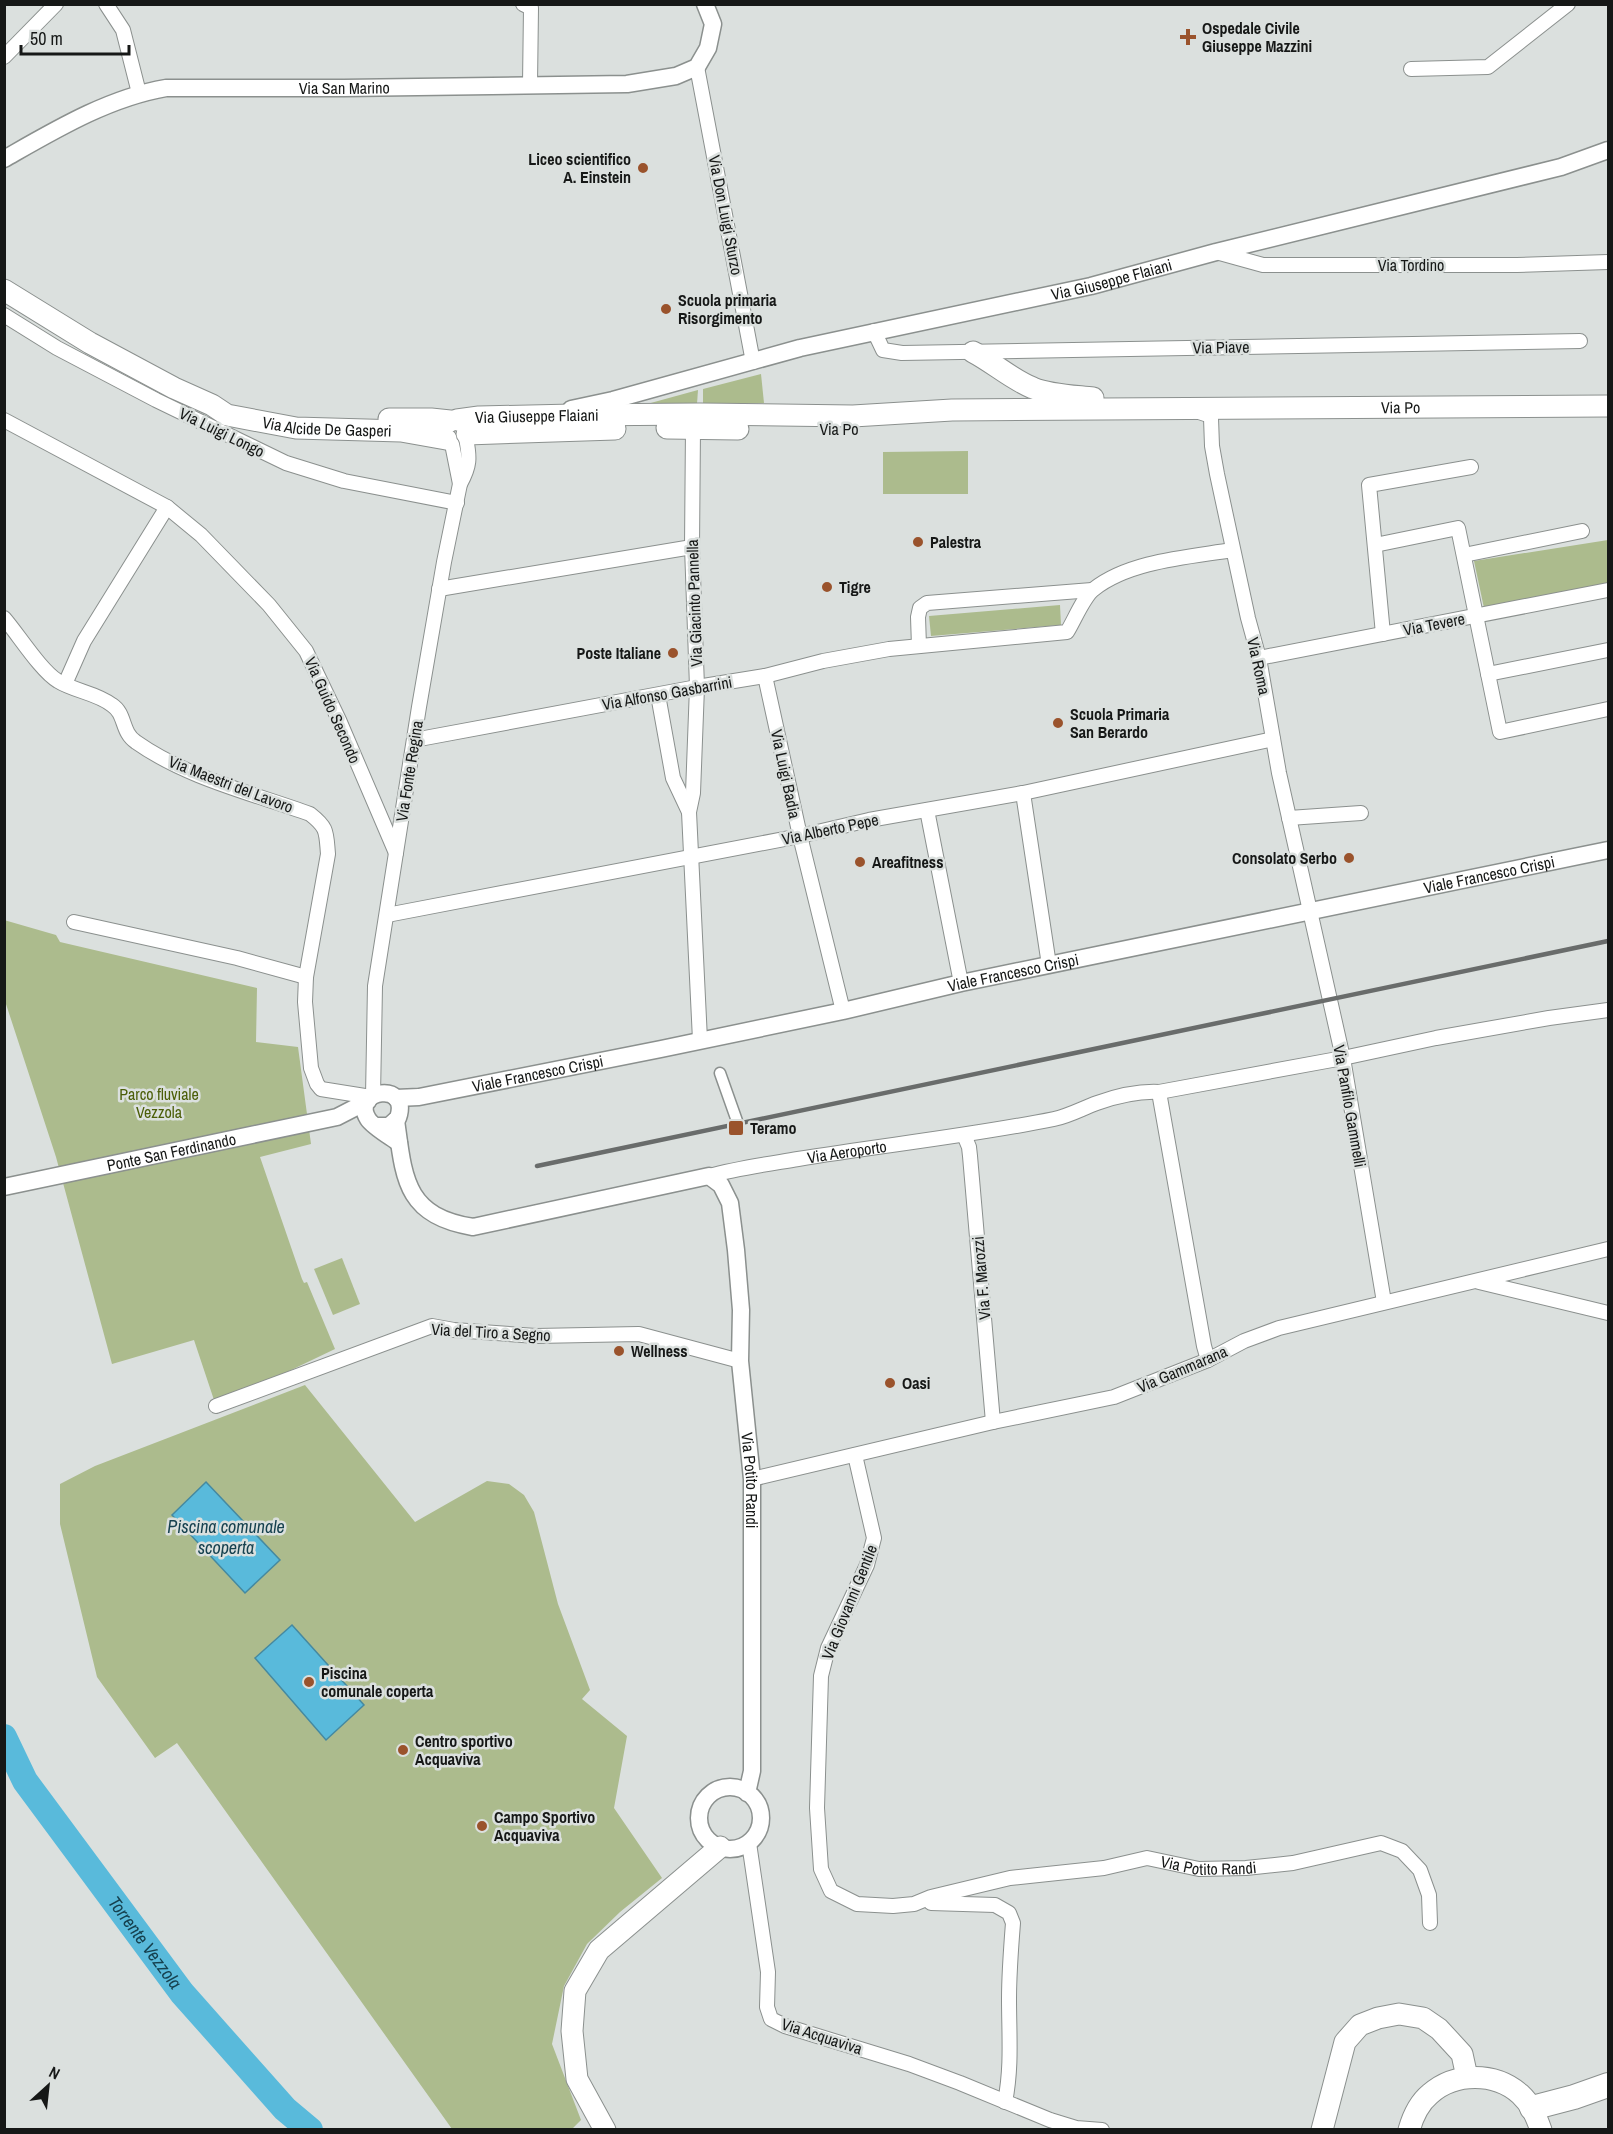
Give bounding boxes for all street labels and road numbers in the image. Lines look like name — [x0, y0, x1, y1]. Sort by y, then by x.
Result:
street label: Via San Marino — [299, 76, 390, 99]
street label: Via Don Luigi Sturzo — [704, 153, 748, 277]
street label: Via Giuseppe Flaiani — [1049, 254, 1174, 305]
street label: Via Tordino — [1378, 254, 1444, 276]
street label: Via Piave — [1192, 336, 1250, 358]
street label: Via Po — [1381, 396, 1420, 418]
street label: Via Luigi Longo — [176, 402, 268, 462]
street label: Via Giuseppe Flaiani — [475, 404, 599, 428]
street label: Via Alcide De Gasperi — [261, 411, 392, 442]
street label: Via Po — [819, 418, 859, 440]
street label: Via Giacinto Pannella — [681, 538, 707, 667]
street label: Via Tevere — [1401, 607, 1467, 641]
street label: Via Roma — [1242, 635, 1276, 697]
street label: Via Guido Secondo — [300, 653, 366, 767]
street label: Via Alfonso Gasbarrini — [600, 671, 734, 715]
street label: Via Fonte Regina — [390, 718, 428, 823]
street label: Via Luigi Badia — [766, 728, 806, 821]
street label: Via Maestri del Lavoro — [166, 750, 296, 818]
street label: Via Alberto Pepe — [780, 808, 880, 850]
street label: Viale Francesco Crispi — [1422, 850, 1557, 899]
street label: Viale Francesco Crispi — [945, 948, 1080, 997]
street label: Via Panfilo Gammelli — [1328, 1043, 1372, 1169]
street label: Viale Francesco Crispi — [470, 1050, 605, 1097]
street label: Ponte San Ferdinando — [105, 1128, 238, 1176]
street label: Via Aeroporto — [806, 1135, 888, 1168]
street label: Via F. Marozzi — [966, 1235, 996, 1321]
street label: Via del Tiro a Segno — [431, 1318, 551, 1346]
street label: Via Gammarana — [1133, 1340, 1231, 1398]
street label: Via Potito Randi — [736, 1431, 763, 1528]
street label: Via Giovanni Gentile — [816, 1541, 882, 1663]
street label: Via Potito Randi — [1159, 1850, 1258, 1880]
street label: Via Acquaviva — [779, 2013, 866, 2060]

